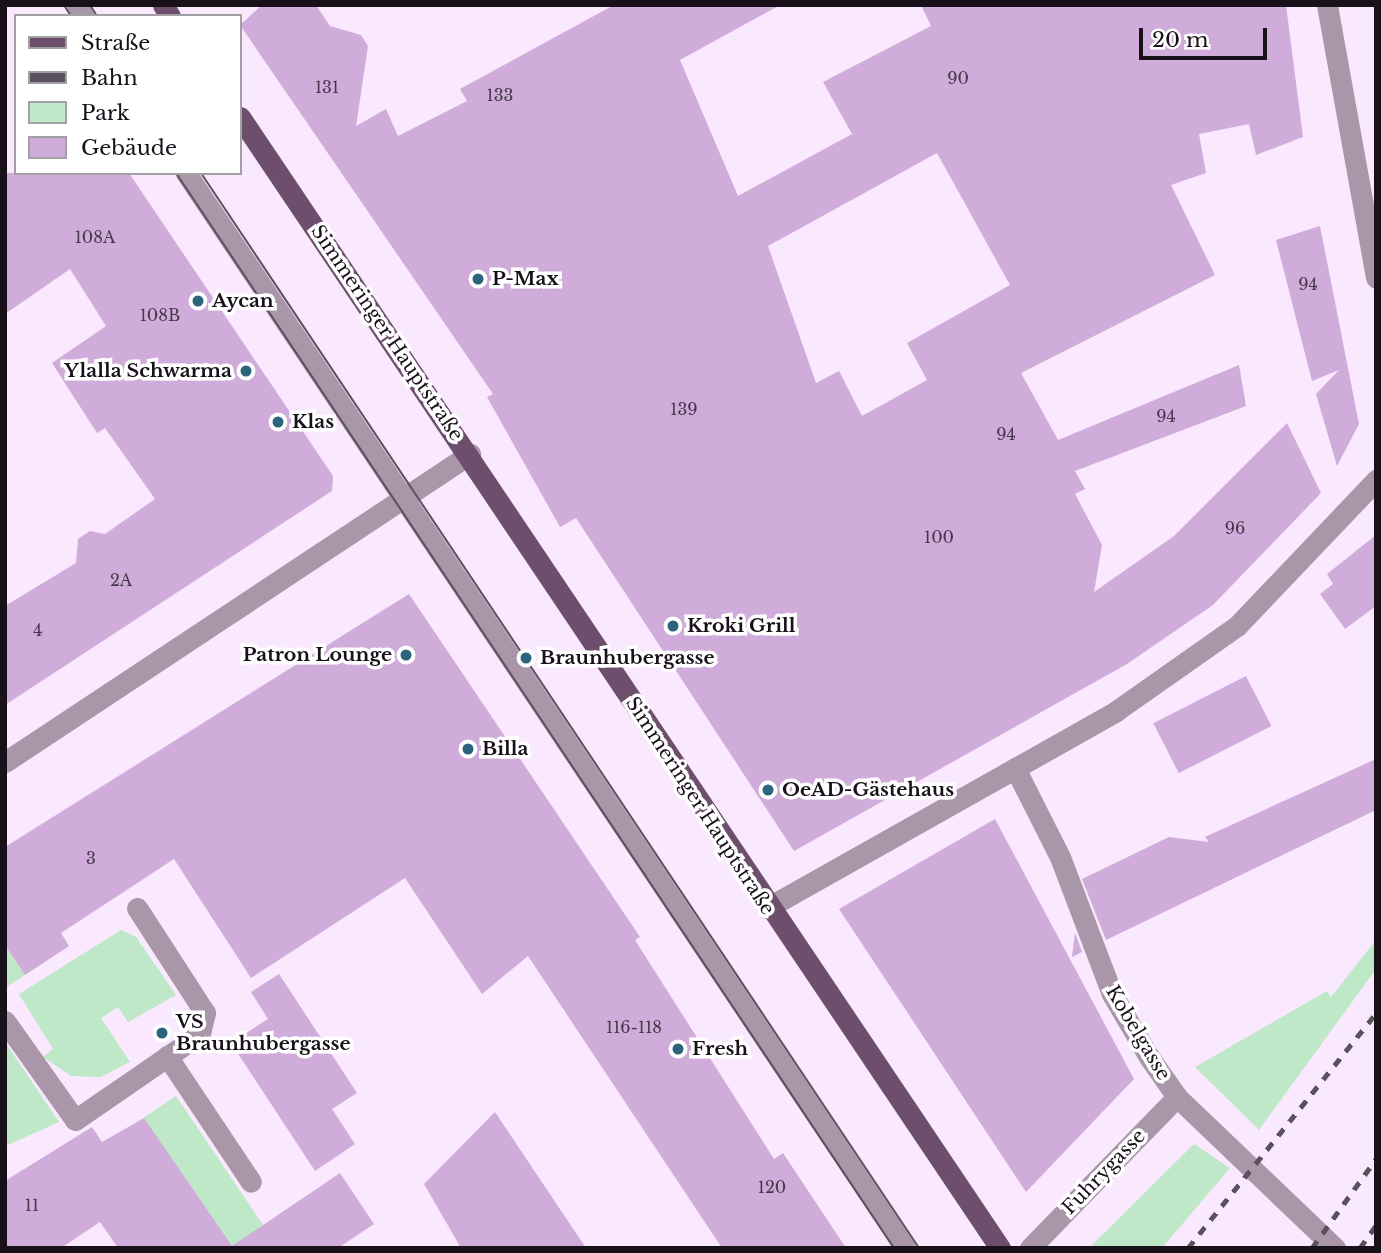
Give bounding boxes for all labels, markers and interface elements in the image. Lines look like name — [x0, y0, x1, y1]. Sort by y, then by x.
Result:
legend — [14, 14, 242, 175]
scale bar — [1143, 14, 1271, 58]
text: 20 m — [1152, 27, 1209, 53]
text: Straße — [81, 30, 150, 56]
text: Bahn — [81, 65, 138, 91]
house number: 90 — [947, 68, 969, 88]
house number: 131 — [315, 77, 339, 97]
house number: 133 — [487, 85, 513, 105]
text: Park — [81, 100, 130, 126]
text: Gebäude — [81, 135, 177, 161]
street label: Simmeringer Hauptstraße — [306, 221, 468, 445]
house number: 108A — [75, 227, 115, 247]
place label: P-Max — [492, 268, 559, 290]
marker: P-Max — [470, 271, 486, 287]
house number: 94 — [1298, 274, 1318, 294]
place label: Aycan — [212, 290, 274, 312]
marker: Aycan — [190, 293, 206, 309]
house number: 108B — [140, 305, 180, 325]
place label: Ylalla Schwarma — [64, 360, 232, 382]
marker: Ylalla Schwarma — [238, 363, 254, 379]
house number: 139 — [670, 399, 698, 419]
house number: 94 — [1156, 406, 1176, 426]
place label: Klas — [292, 411, 334, 433]
marker: Klas — [270, 414, 286, 430]
house number: 94 — [996, 424, 1016, 444]
house number: 96 — [1225, 518, 1245, 538]
house number: 100 — [924, 527, 954, 547]
house number: 2A — [110, 570, 132, 590]
place label: Kroki Grill — [687, 615, 796, 637]
marker: Kroki Grill — [665, 618, 681, 634]
house number: 4 — [33, 620, 43, 640]
place label: Patron Lounge — [243, 644, 392, 666]
marker: Patron Lounge — [398, 647, 414, 663]
place label: Braunhubergasse — [540, 647, 715, 669]
marker: Braunhubergasse — [518, 650, 534, 666]
street label: Simmeringer Hauptstraße — [621, 692, 779, 920]
place label: Billa — [482, 738, 528, 760]
marker: Billa — [460, 741, 476, 757]
place label: OeAD-Gästehaus — [782, 779, 954, 801]
marker: OeAD-Gästehaus — [760, 782, 776, 798]
house number: 3 — [86, 848, 96, 868]
street label: Kobelgasse — [1101, 982, 1175, 1084]
place label: VS Braunhubergasse — [176, 1011, 351, 1055]
house number: 116-118 — [606, 1017, 662, 1037]
marker: VS Braunhubergasse — [154, 1025, 170, 1041]
place label: Fresh — [692, 1038, 748, 1060]
marker: Fresh — [670, 1041, 686, 1057]
street label: Fuhrygasse — [1058, 1125, 1150, 1219]
house number: 120 — [758, 1177, 786, 1197]
house number: 11 — [25, 1195, 39, 1215]

